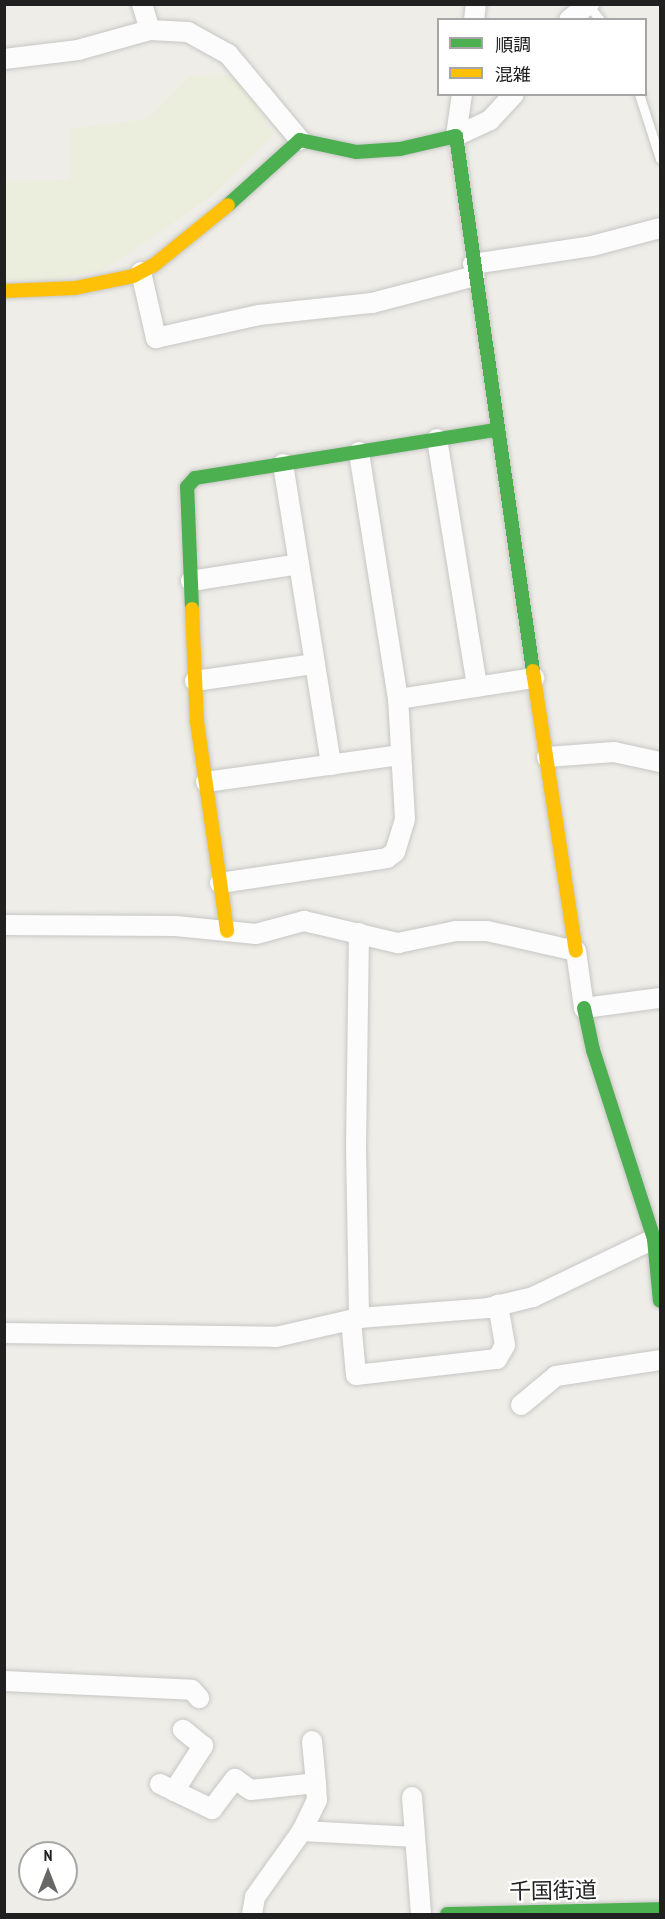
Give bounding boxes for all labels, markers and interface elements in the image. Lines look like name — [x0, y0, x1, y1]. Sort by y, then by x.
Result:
legend — [437, 18, 647, 96]
text: 順調 — [495, 33, 531, 56]
text: 混雑 — [495, 63, 531, 86]
north arrow — [18, 1841, 78, 1901]
text: N — [44, 1845, 52, 1865]
street label: 千国街道 — [509, 1877, 597, 1905]

